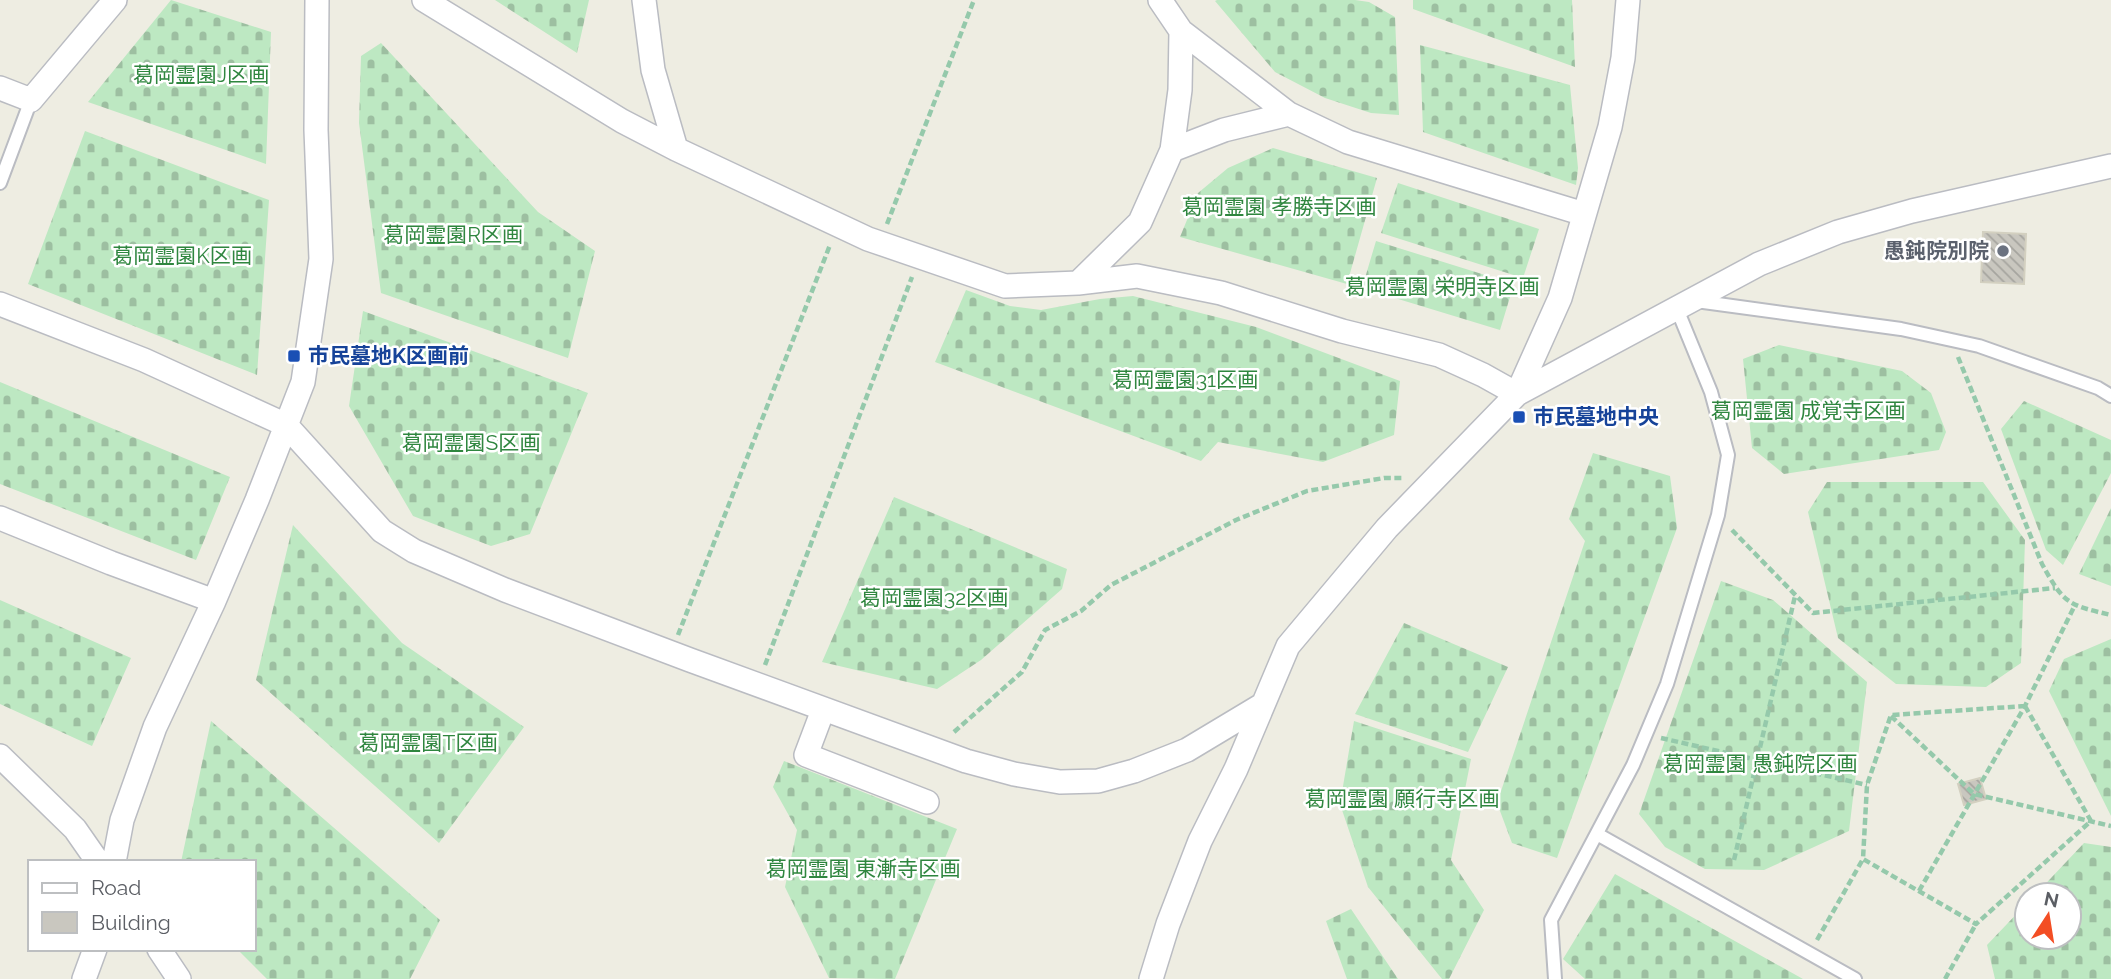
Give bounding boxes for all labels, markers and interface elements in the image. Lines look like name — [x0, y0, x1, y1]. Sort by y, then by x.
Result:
park label: 葛岡霊園J区画 — [133, 62, 269, 87]
park label: 葛岡霊園 孝勝寺区画 — [1182, 194, 1376, 219]
park label: 葛岡霊園R区画 — [383, 222, 523, 247]
place label: 愚鈍院別院 — [1884, 238, 1989, 263]
park label: 葛岡霊園K区画 — [112, 243, 252, 268]
marker: 愚鈍院別院 — [1995, 243, 2011, 259]
park label: 葛岡霊園 栄明寺区画 — [1345, 274, 1539, 299]
place label: 市民墓地K区画前 — [308, 343, 469, 368]
marker: 市民墓地K区画前 — [286, 348, 302, 364]
park label: 葛岡霊園31区画 — [1112, 367, 1258, 392]
park label: 葛岡霊園 成覚寺区画 — [1711, 398, 1905, 423]
place label: 市民墓地中央 — [1533, 404, 1659, 429]
marker: 市民墓地中央 — [1511, 409, 1527, 425]
park label: 葛岡霊園S区画 — [402, 430, 540, 455]
park label: 葛岡霊園32区画 — [860, 585, 1008, 610]
park label: 葛岡霊園T区画 — [359, 730, 497, 755]
park label: 葛岡霊園 愚鈍院区画 — [1663, 751, 1857, 776]
park label: 葛岡霊園 願行寺区画 — [1305, 786, 1499, 811]
park label: 葛岡霊園 東漸寺区画 — [766, 856, 960, 881]
legend — [28, 860, 256, 951]
text: Road — [91, 875, 141, 900]
north arrow — [2013, 881, 2083, 951]
text: N — [2042, 887, 2061, 912]
text: Building — [91, 910, 171, 935]

